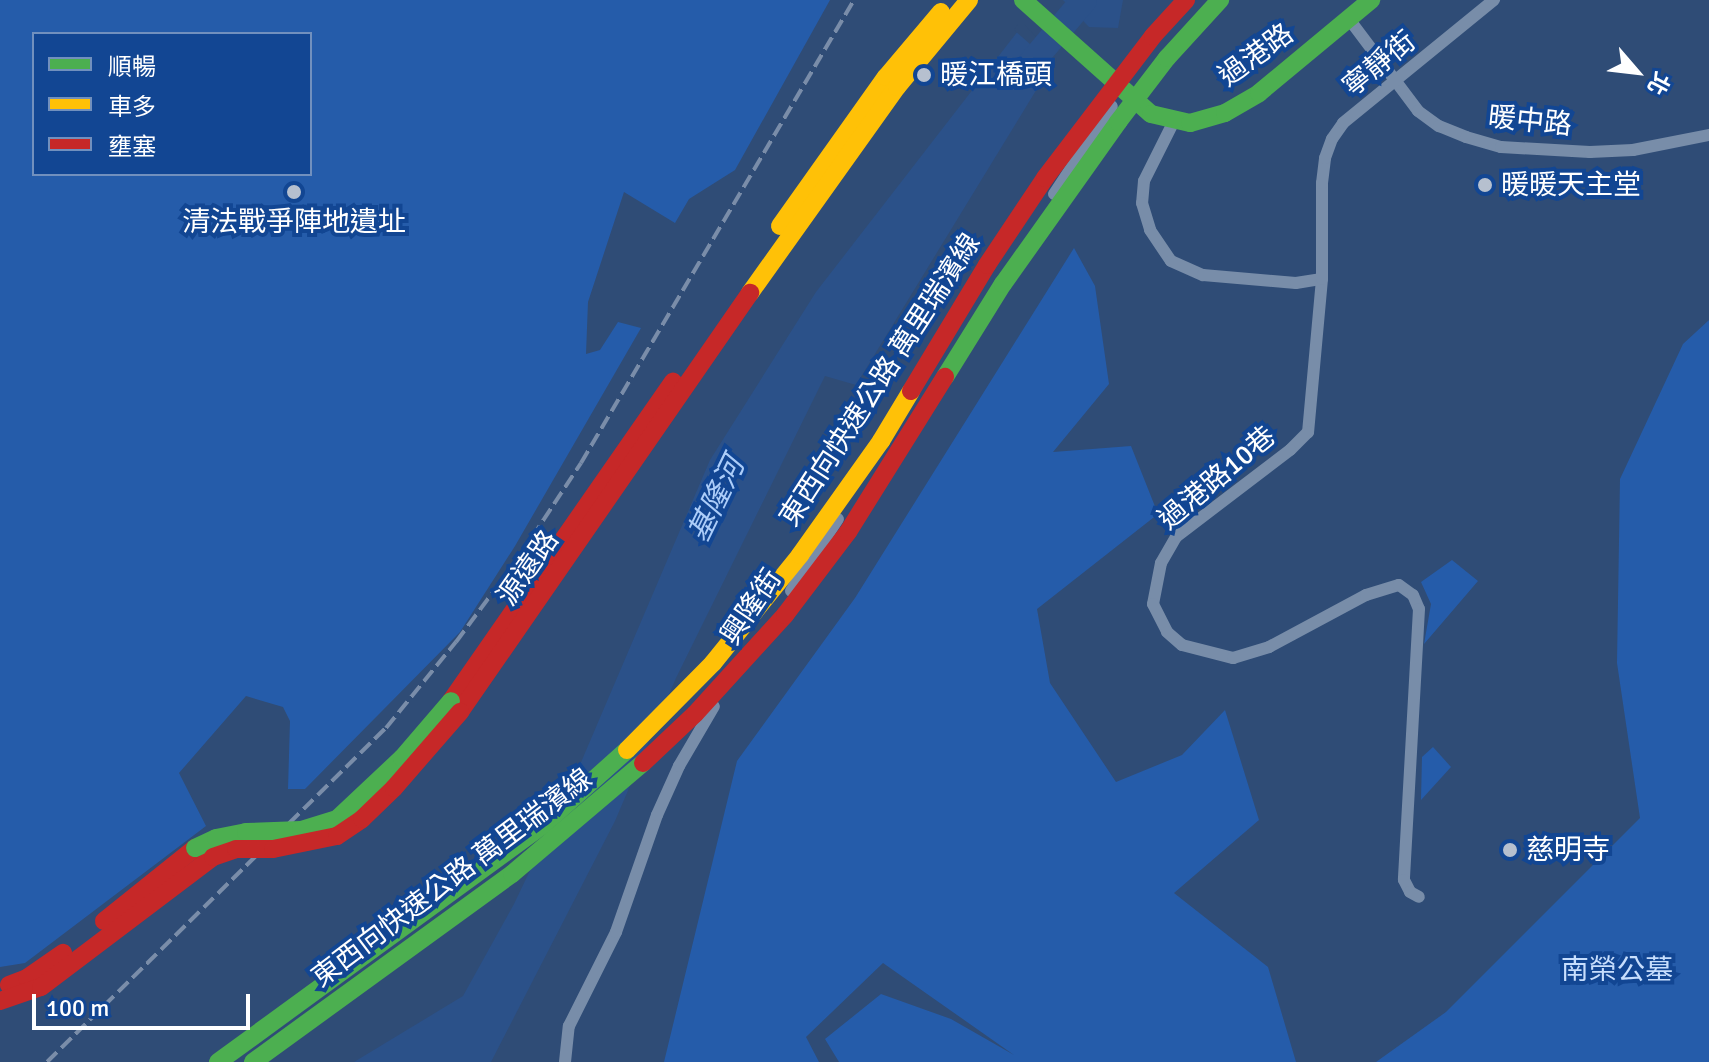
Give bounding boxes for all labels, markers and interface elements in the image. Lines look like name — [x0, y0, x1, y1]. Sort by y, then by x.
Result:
street label: 過港路 — [1212, 17, 1300, 93]
street label: 寧靜街 — [1336, 25, 1422, 103]
legend — [32, 32, 312, 176]
north arrow — [1597, 32, 1677, 112]
text: 順暢 — [108, 52, 156, 82]
place label: 暖江橋頭 — [940, 58, 1052, 92]
marker: 暖江橋頭 — [915, 66, 933, 84]
text: 北 — [1642, 67, 1676, 100]
text: 車多 — [108, 92, 156, 122]
street label: 暖中路 — [1486, 100, 1574, 142]
text: 壅塞 — [108, 132, 156, 162]
place label: 暖暖天主堂 — [1501, 168, 1641, 202]
marker: 暖暖天主堂 — [1476, 176, 1494, 194]
marker: 清法戰爭陣地遺址 — [285, 183, 303, 201]
place label: 清法戰爭陣地遺址 — [182, 205, 406, 239]
street label: 東西向快速公路 萬里瑞濱線 — [773, 227, 987, 533]
street label: 過港路10巷 — [1152, 419, 1282, 537]
water label: 基隆河 — [681, 452, 753, 548]
street label: 源遠路 — [490, 524, 566, 612]
street label: 興隆街 — [714, 563, 788, 651]
street label: 東西向快速公路 萬里瑞濱線 — [305, 762, 599, 994]
place label: 慈明寺 — [1526, 833, 1610, 867]
marker: 慈明寺 — [1501, 841, 1519, 859]
park label: 南榮公墓 — [1561, 953, 1673, 987]
scale bar — [36, 978, 254, 1028]
text: 100 m — [46, 993, 109, 1023]

